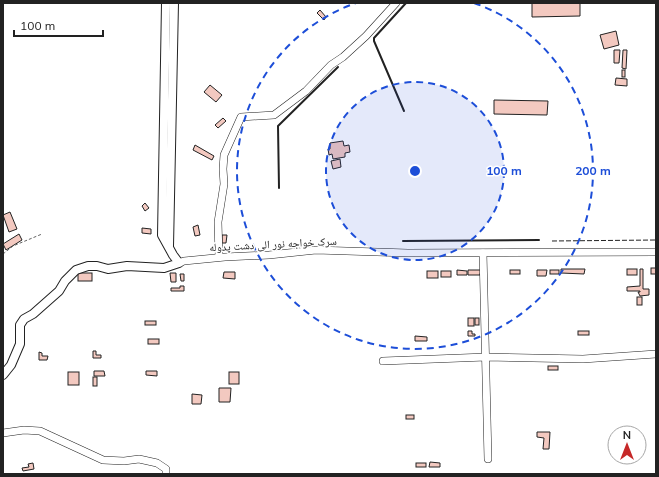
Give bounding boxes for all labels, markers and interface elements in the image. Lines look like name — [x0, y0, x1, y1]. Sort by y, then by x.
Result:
scale bar — [14, 12, 103, 38]
text: 100 m — [20, 18, 55, 33]
text: 100 m — [486, 163, 522, 178]
text: 200 m — [575, 163, 611, 178]
centre of rings — [408, 164, 422, 178]
street label: سرک خواجه نور الی دشت پدوله — [209, 234, 337, 254]
north arrow — [607, 425, 647, 465]
text: N — [623, 428, 631, 442]

